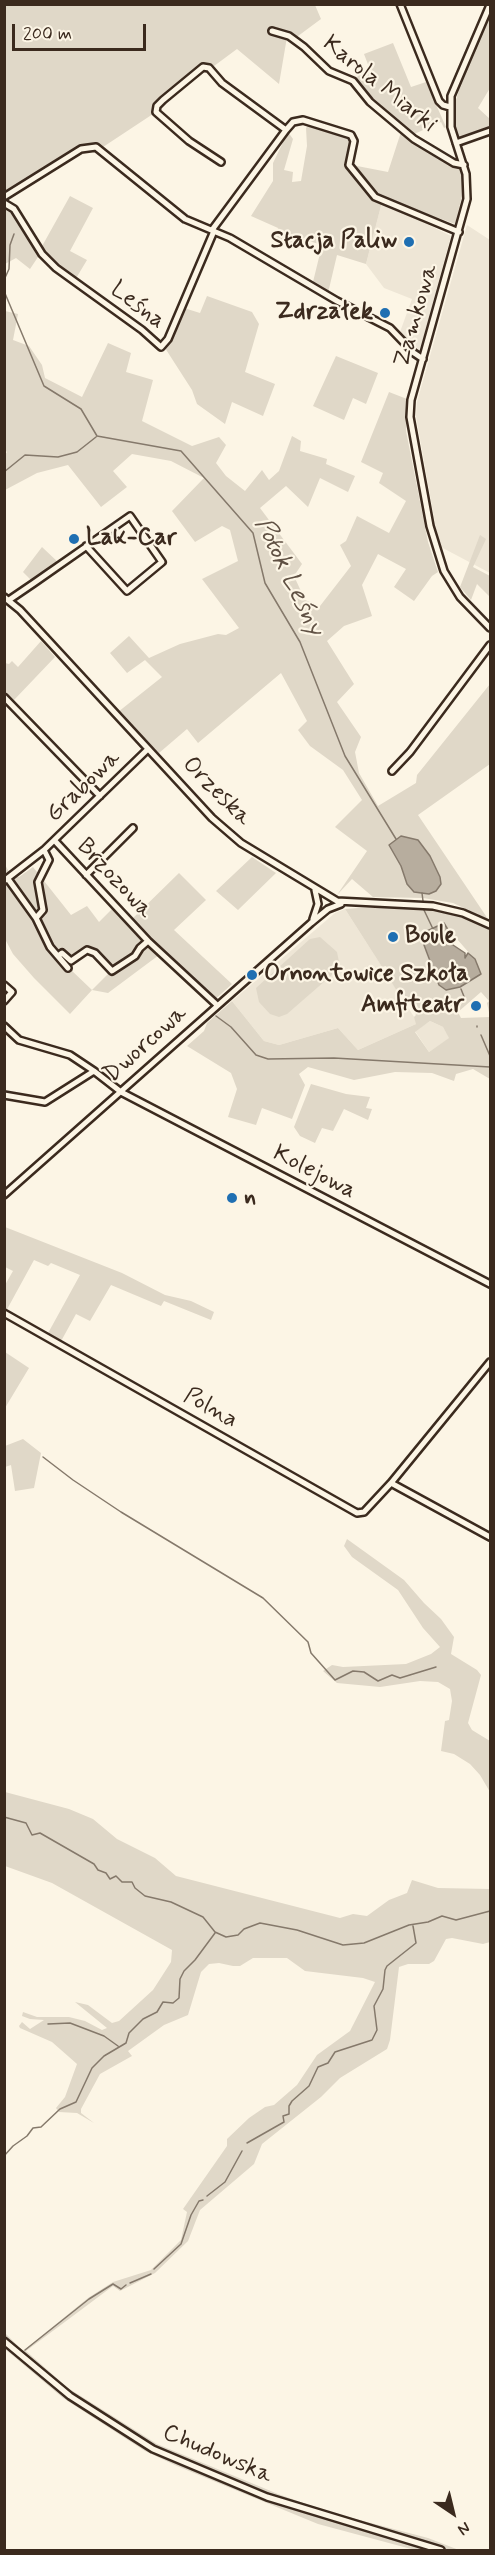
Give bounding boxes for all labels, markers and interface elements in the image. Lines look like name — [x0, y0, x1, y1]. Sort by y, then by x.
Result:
scale bar — [15, 12, 148, 50]
text: 200 m — [23, 22, 72, 46]
street label: Karola Miarki — [316, 30, 442, 140]
place label: Stacja Paliw — [271, 228, 397, 256]
marker: Stacja Paliw — [402, 235, 416, 249]
street label: Zamkowa — [389, 261, 445, 371]
street label: Leśna — [104, 276, 170, 336]
place label: Zdrzałek — [275, 299, 373, 327]
marker: Zdrzałek — [378, 306, 392, 320]
water label: Potok Leśny — [246, 513, 330, 641]
place label: Lak-Car — [86, 525, 177, 553]
marker: Lak-Car — [67, 532, 81, 546]
street label: Grabowa — [41, 745, 127, 829]
street label: Orzeska — [175, 751, 257, 833]
street label: Brzozowa — [70, 833, 158, 925]
place label: Boule — [405, 923, 456, 951]
marker: Boule — [386, 930, 400, 944]
place label: Ornontowice Szkoła — [264, 961, 469, 989]
marker: Ornontowice Szkoła — [245, 968, 259, 982]
place label: Amfiteatr — [361, 992, 464, 1020]
marker: Amfiteatr — [469, 999, 483, 1013]
street label: Dworcowa — [98, 1000, 194, 1090]
street label: Kolejowa — [268, 1140, 360, 1206]
place label: n — [244, 1184, 256, 1212]
marker: n — [225, 1191, 239, 1205]
street label: Polna — [178, 1382, 242, 1436]
street label: Chudowska — [158, 2419, 276, 2491]
north arrow — [423, 2483, 483, 2543]
text: N — [453, 2516, 474, 2540]

